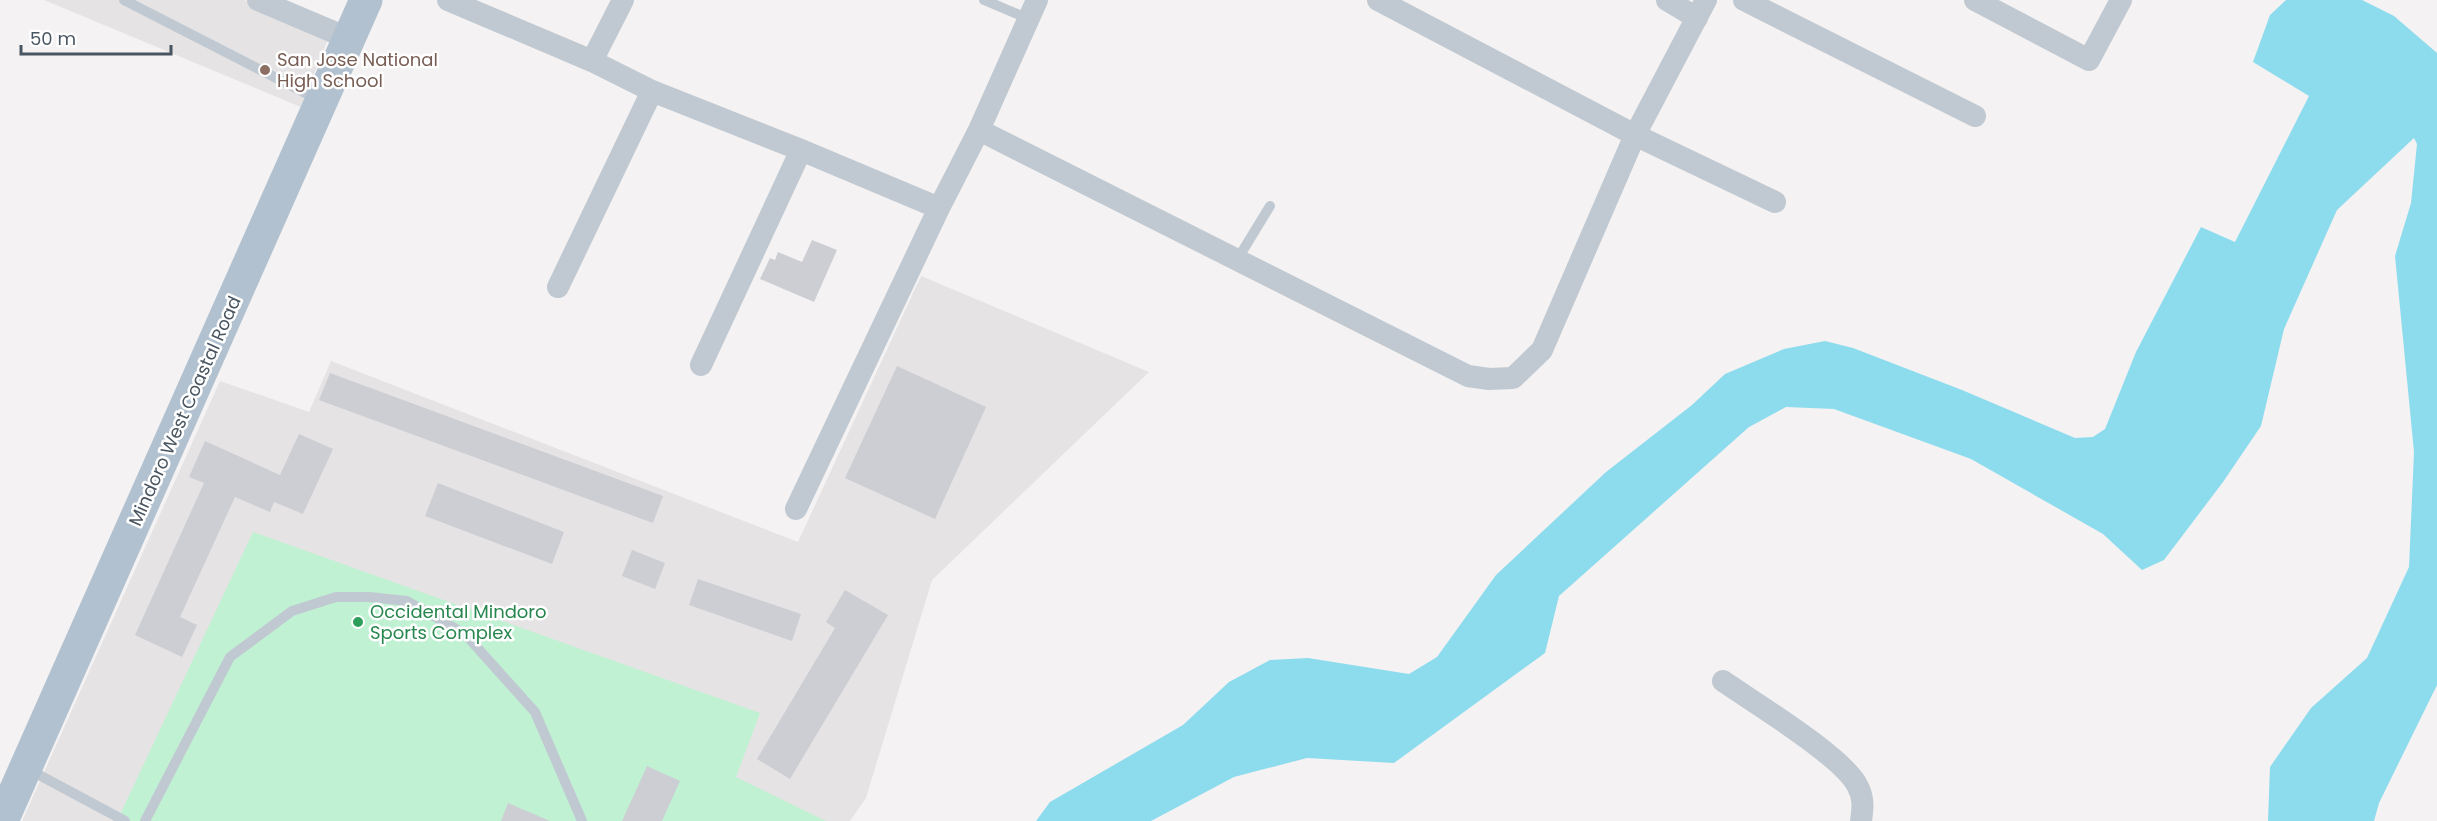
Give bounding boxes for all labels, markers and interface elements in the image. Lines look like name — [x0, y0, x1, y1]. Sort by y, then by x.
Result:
scale bar — [21, 18, 171, 56]
text: 50 m — [30, 26, 76, 51]
place label: San Jose National High School — [277, 47, 438, 93]
marker: San Jose National High School — [258, 63, 272, 77]
street label: Mindoro West Coastal Road — [122, 292, 247, 530]
place label: Occidental Mindoro Sports Complex — [370, 599, 547, 645]
marker: Occidental Mindoro Sports Complex — [351, 615, 365, 629]

